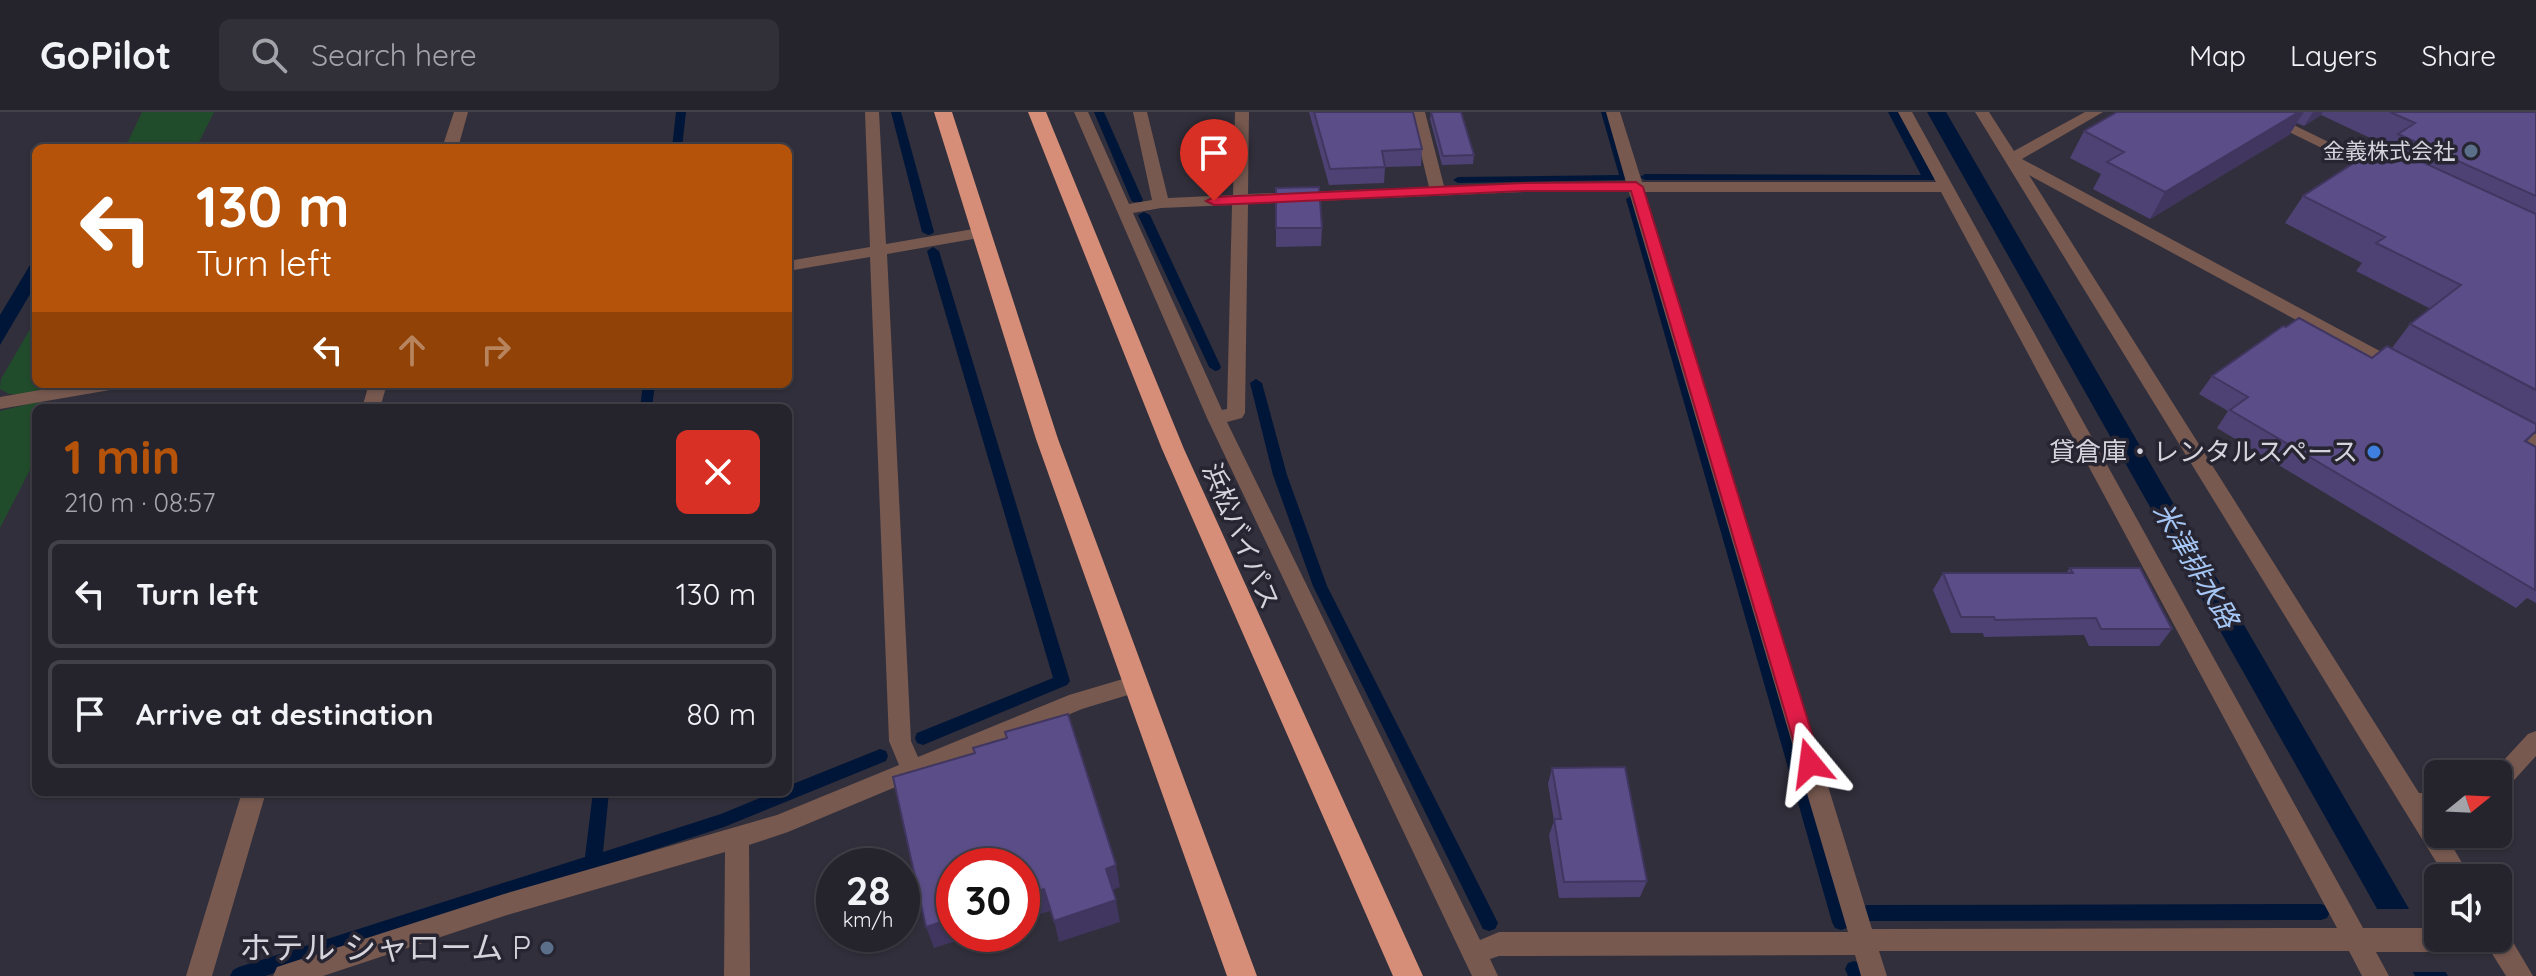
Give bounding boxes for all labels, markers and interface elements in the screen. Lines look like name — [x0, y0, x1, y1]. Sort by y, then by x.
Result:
search box — [219, 19, 779, 91]
text: GoPilot — [40, 31, 171, 79]
icon: search — [247, 33, 291, 77]
text: Search here — [311, 36, 477, 74]
text: Map — [2189, 38, 2246, 73]
text: Layers — [2290, 38, 2377, 73]
text: Share — [2421, 38, 2496, 73]
pin — [1180, 119, 1248, 201]
icon: arrive — [1192, 131, 1236, 175]
place label: 金義株式会社 — [2323, 137, 2455, 165]
marker: 金義株式会社 — [2462, 142, 2480, 160]
text: 130 m — [196, 171, 350, 241]
icon: left — [64, 176, 168, 280]
text: Turn left — [196, 240, 332, 285]
icon: left — [306, 328, 350, 372]
icon: ahead — [390, 328, 434, 372]
icon: right — [474, 328, 518, 372]
text: 1 min — [64, 426, 180, 486]
button: close — [676, 430, 760, 514]
place label: 貸倉庫・レンタルスペース — [2049, 435, 2358, 468]
marker: 貸倉庫・レンタルスペース — [2365, 443, 2383, 461]
street label: 浜松バイパス — [1196, 458, 1287, 614]
text: 210 m · 08:57 — [64, 486, 215, 519]
water label: 米津排水路 — [2146, 495, 2248, 636]
icon: left — [68, 572, 112, 616]
text: Turn left — [136, 575, 259, 613]
text: 130 m — [676, 575, 756, 613]
icon: arrive — [68, 692, 112, 736]
text: Arrive at destination — [136, 695, 434, 733]
text: 80 m — [686, 695, 756, 733]
position arrow — [1768, 721, 1852, 805]
north arrow — [2424, 760, 2512, 848]
map controls — [2424, 760, 2512, 952]
speed limit sign: 30 — [936, 848, 1040, 952]
button: sound — [2424, 864, 2512, 952]
text: 28 — [846, 865, 890, 915]
text: km/h — [843, 907, 893, 932]
place label: ホテル シャローム P — [239, 927, 531, 967]
marker: ホテル シャローム P — [538, 939, 556, 957]

